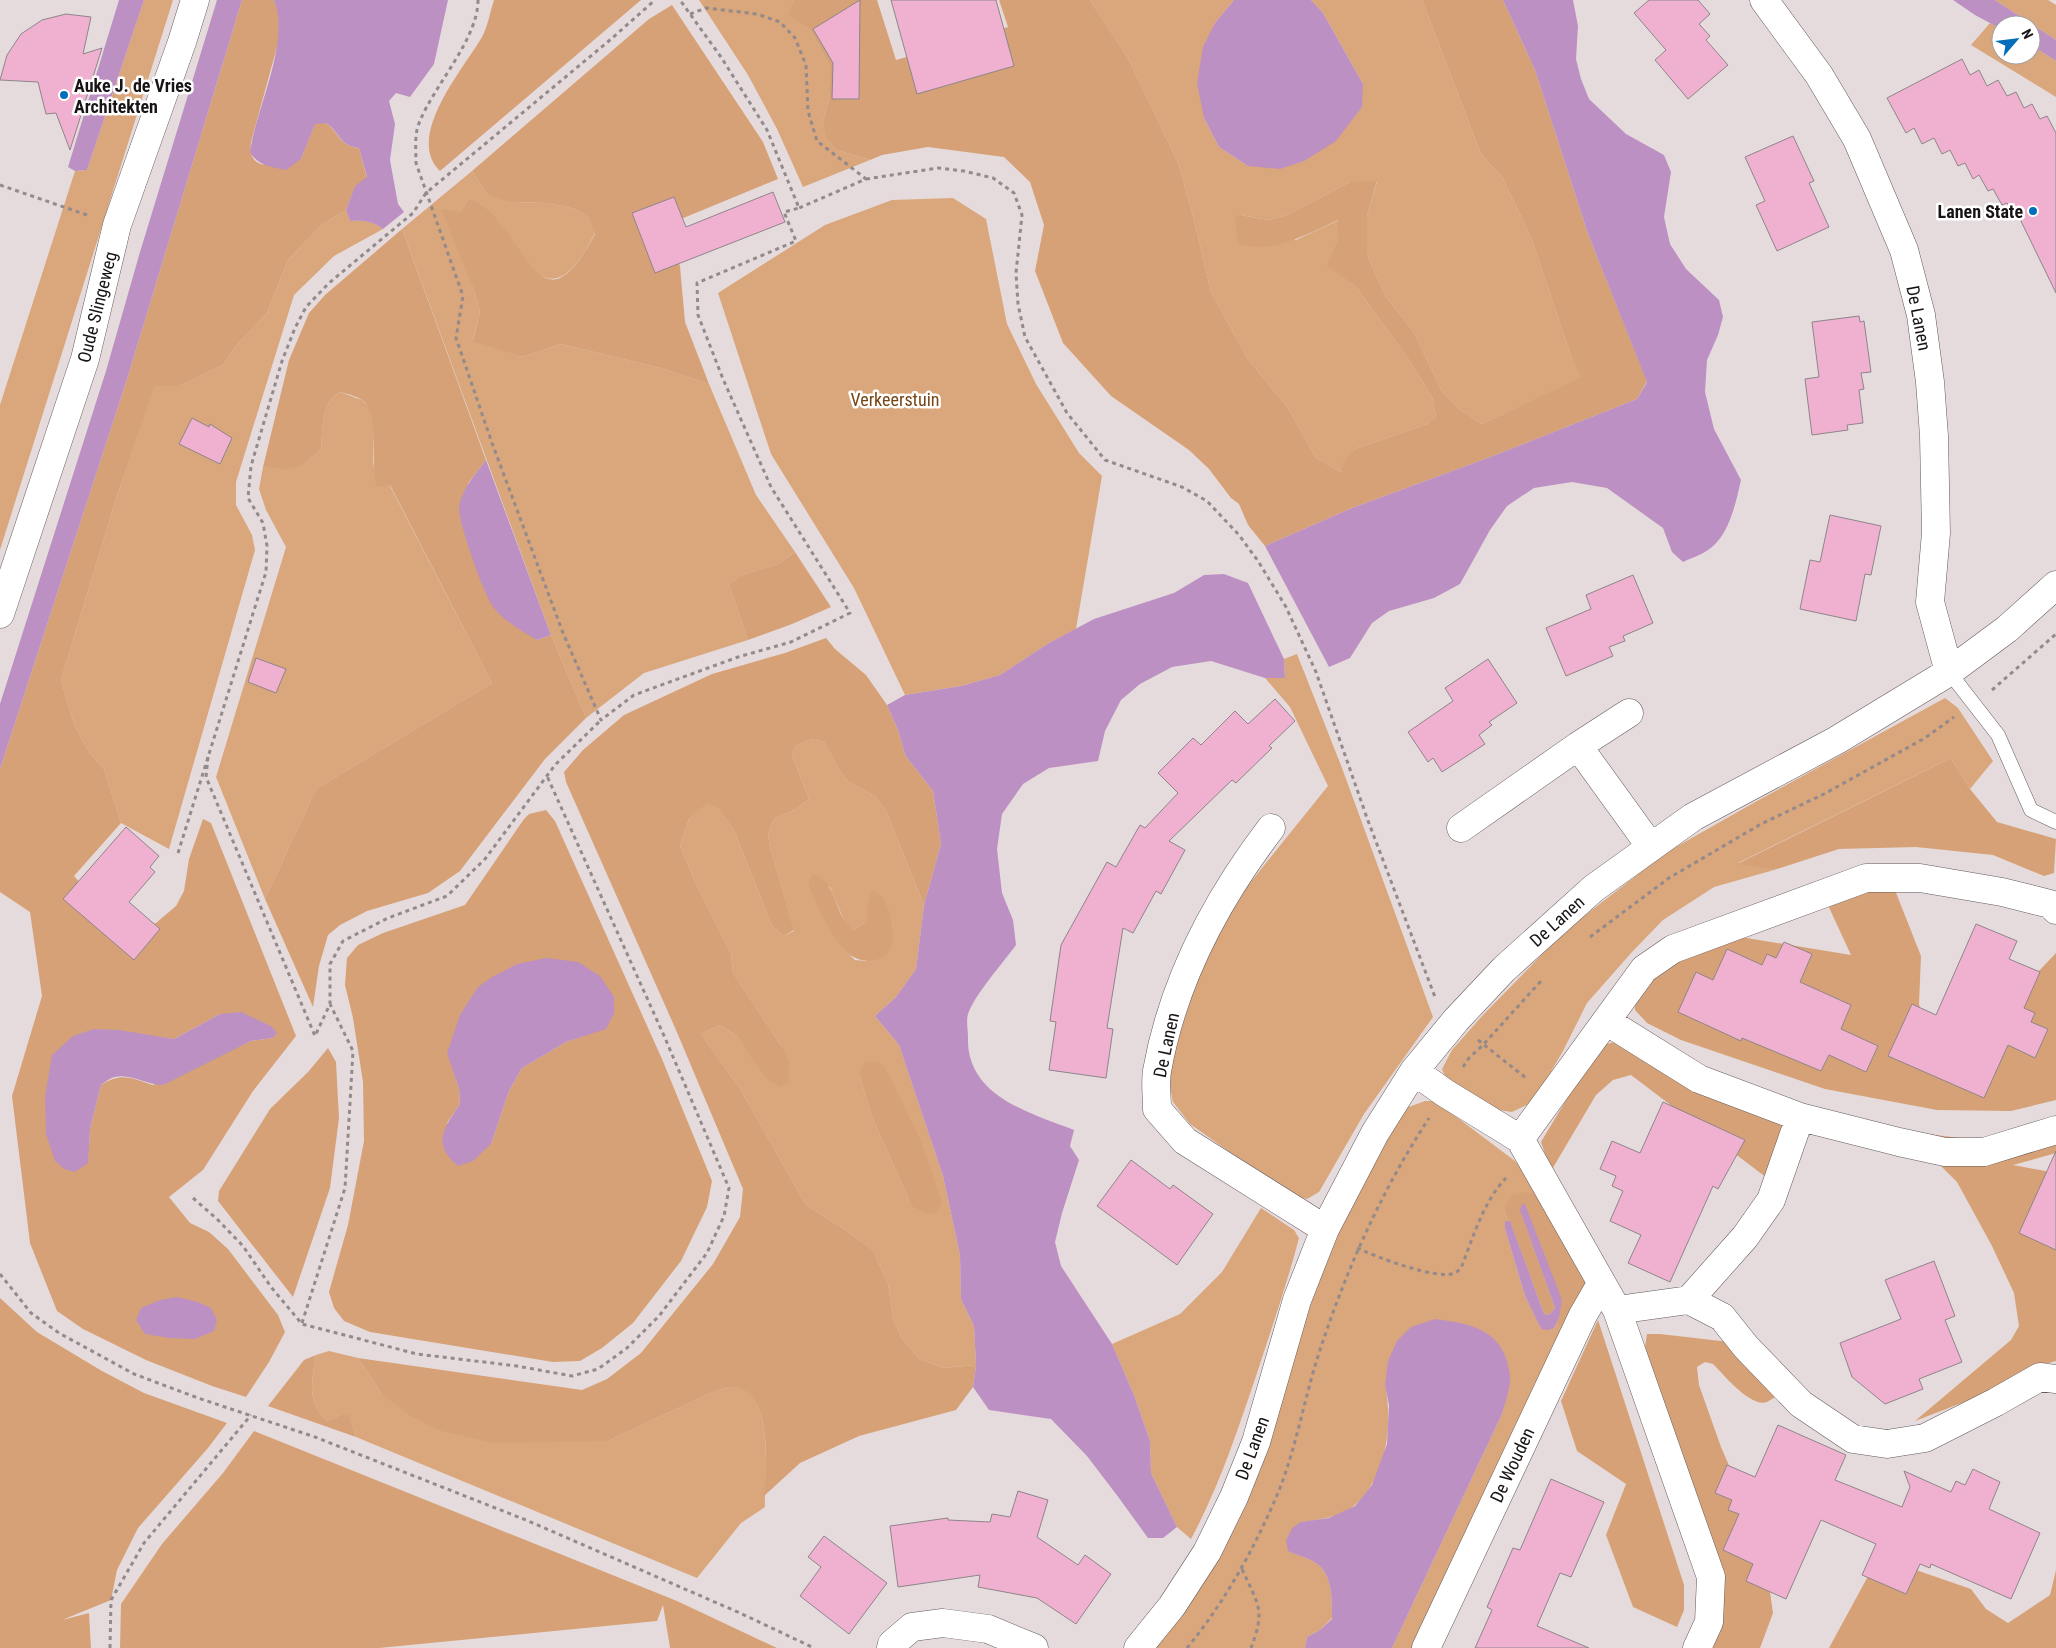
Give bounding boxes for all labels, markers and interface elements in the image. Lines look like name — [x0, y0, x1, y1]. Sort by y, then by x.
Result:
north arrow — [1991, 15, 2041, 65]
text: N — [2018, 26, 2037, 41]
place label: Auke J. de Vries Architekten — [74, 75, 192, 117]
marker: Auke J. de Vries Architekten — [58, 89, 70, 101]
place label: Lanen State — [1938, 201, 2023, 222]
marker: Lanen State — [2027, 205, 2039, 217]
street label: Oude Slingeweg — [73, 249, 121, 365]
street label: De Lanen — [1902, 284, 1936, 352]
park label: Verkeerstuin — [850, 389, 940, 410]
street label: De Lanen — [1525, 891, 1589, 951]
street label: De Lanen — [1149, 1011, 1183, 1079]
street label: De Lanen — [1231, 1413, 1273, 1483]
street label: De Wouden — [1486, 1424, 1538, 1506]

